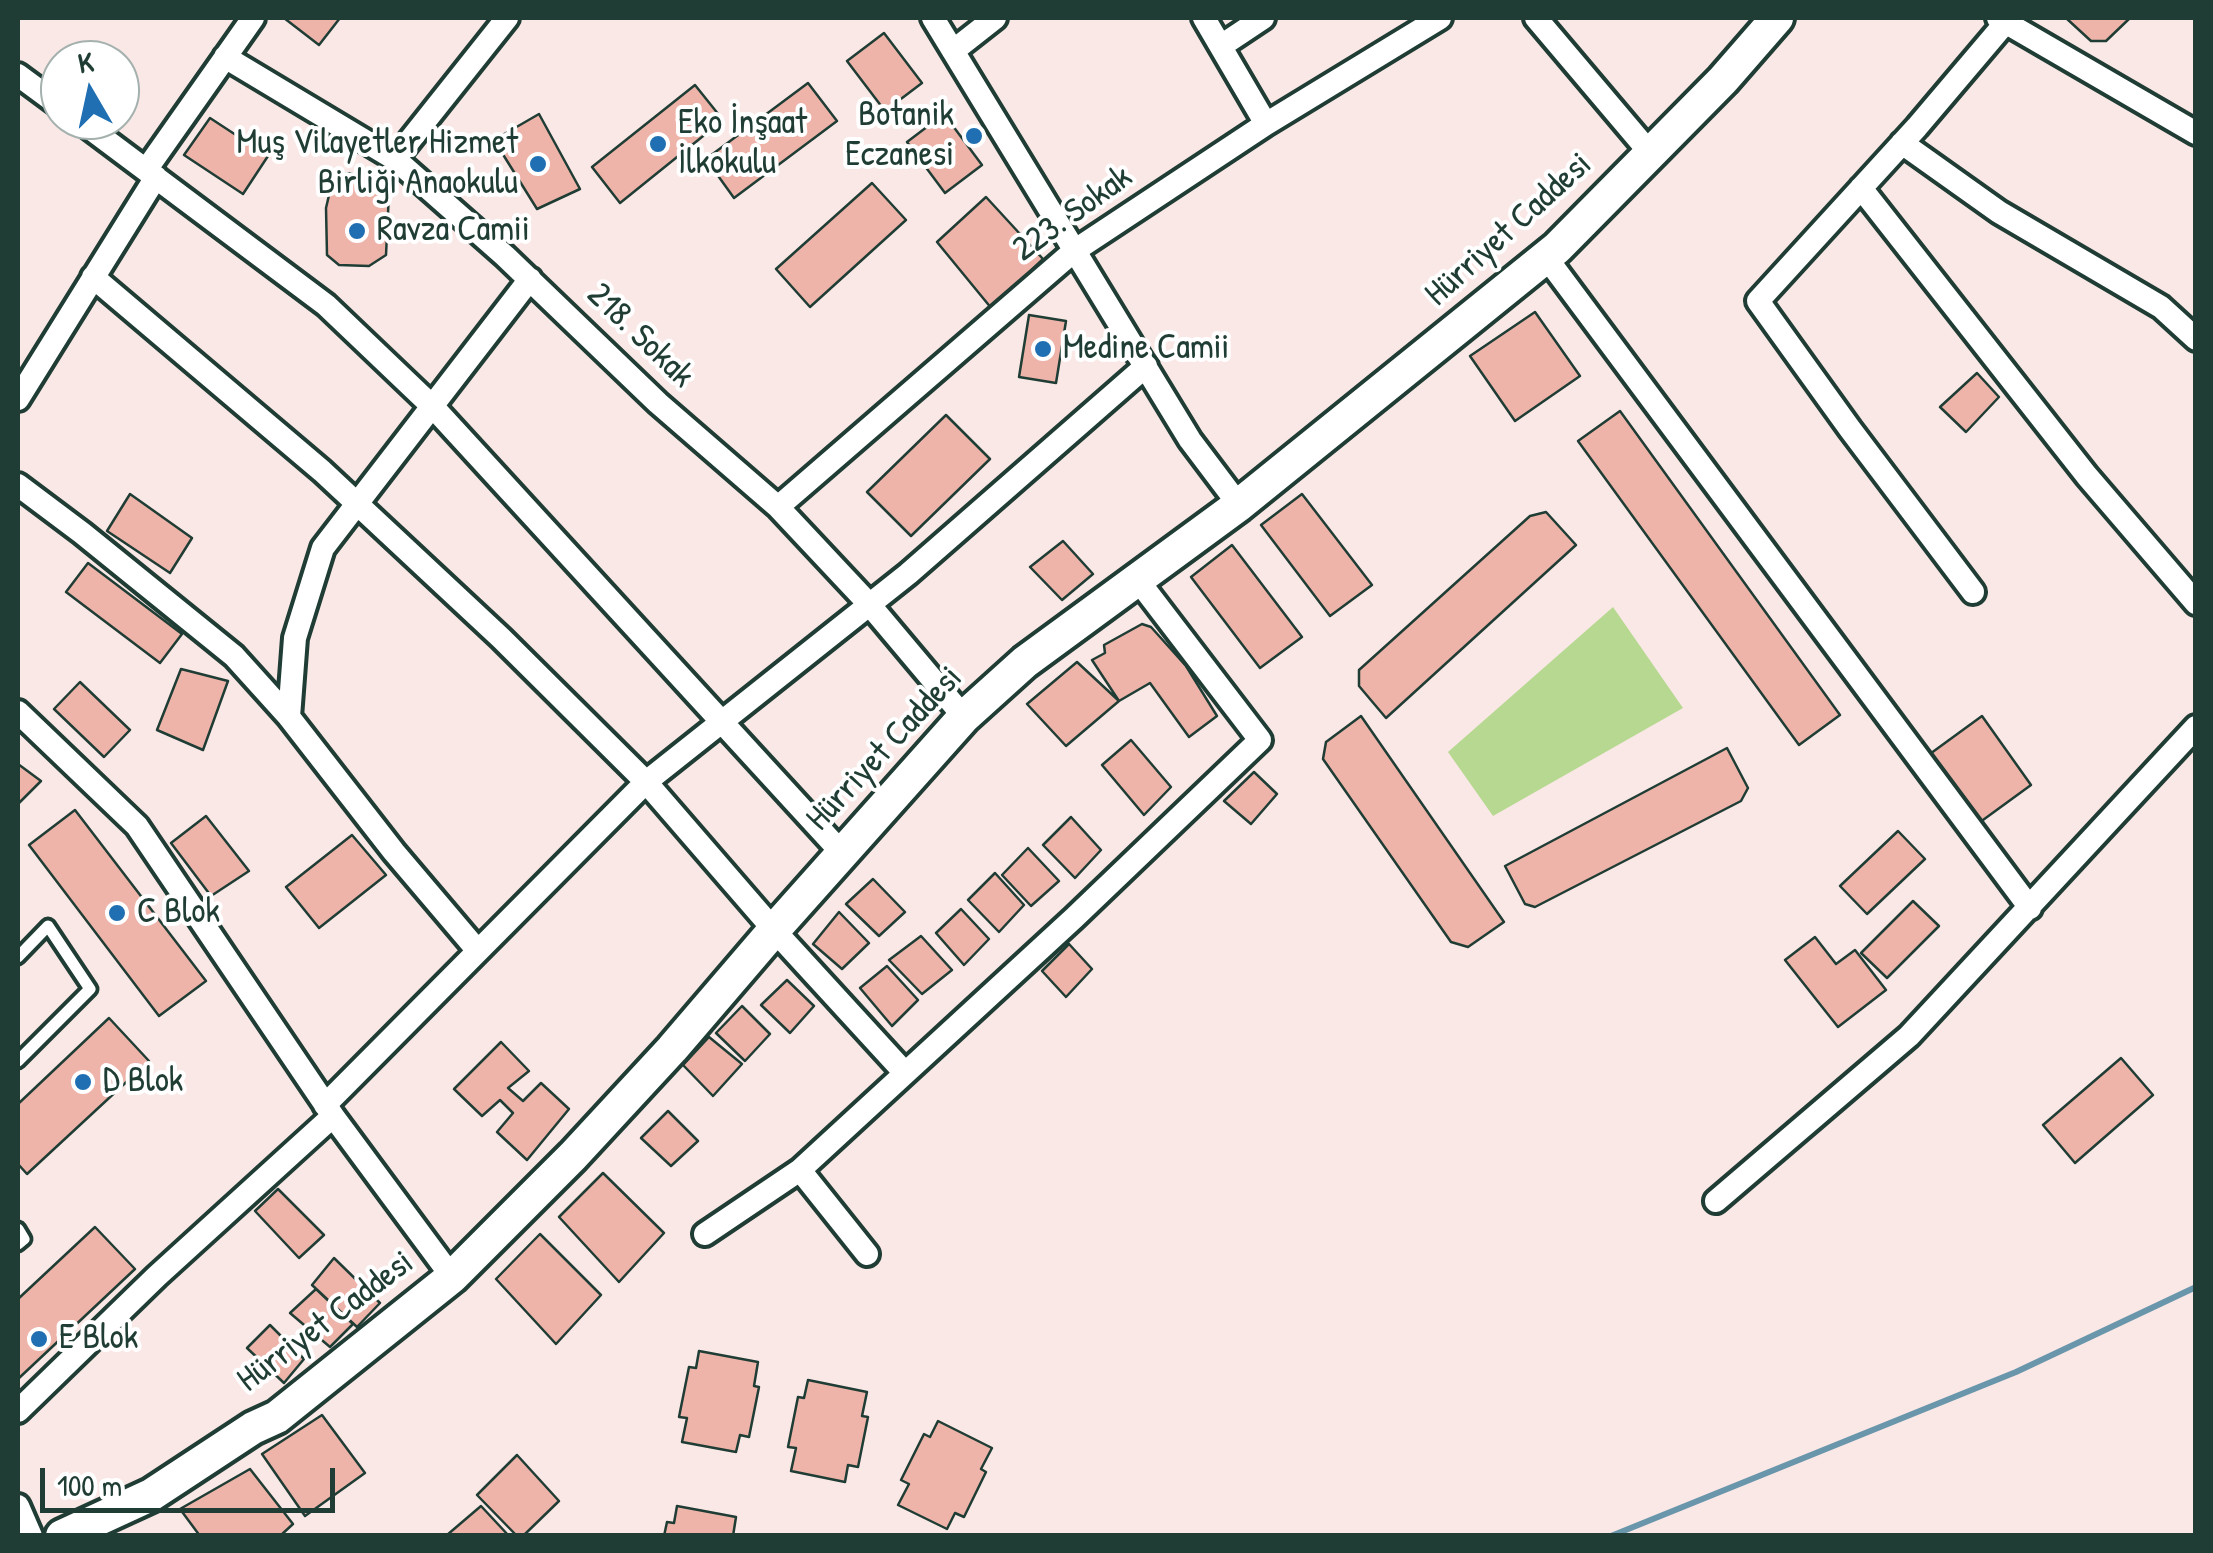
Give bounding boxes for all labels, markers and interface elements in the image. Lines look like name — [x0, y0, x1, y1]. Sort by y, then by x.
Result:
north arrow — [40, 40, 140, 140]
text: K — [75, 42, 96, 82]
place label: Botanik Eczanesi — [845, 95, 954, 177]
place label: Eko İnşaat İlkokulu — [678, 103, 807, 185]
place label: Muş Vilayetler Hizmet Birliği Anaokulu — [237, 123, 518, 205]
marker: Botanik Eczanesi — [963, 125, 985, 147]
marker: Eko İnşaat İlkokulu — [647, 133, 669, 155]
street label: Hürriyet Caddesi — [1417, 144, 1601, 316]
marker: Muş Vilayetler Hizmet Birliği Anaokulu — [527, 153, 549, 175]
street label: 223. Sokak — [1005, 157, 1141, 271]
place label: Ravza Camii — [377, 210, 530, 252]
marker: Ravza Camii — [346, 220, 368, 242]
street label: 218. Sokak — [578, 275, 702, 397]
place label: Medine Camii — [1063, 328, 1229, 370]
marker: Medine Camii — [1032, 338, 1054, 360]
street label: Hürriyet Caddesi — [798, 658, 972, 840]
place label: C Blok — [137, 892, 220, 934]
marker: C Blok — [106, 902, 128, 924]
place label: D Blok — [103, 1061, 183, 1103]
marker: D Blok — [72, 1071, 94, 1093]
street label: Hürriyet Caddesi — [230, 1242, 422, 1402]
place label: E Blok — [59, 1318, 138, 1360]
marker: E Blok — [28, 1328, 50, 1350]
scale bar — [45, 1448, 340, 1510]
text: 100 m — [57, 1465, 122, 1505]

